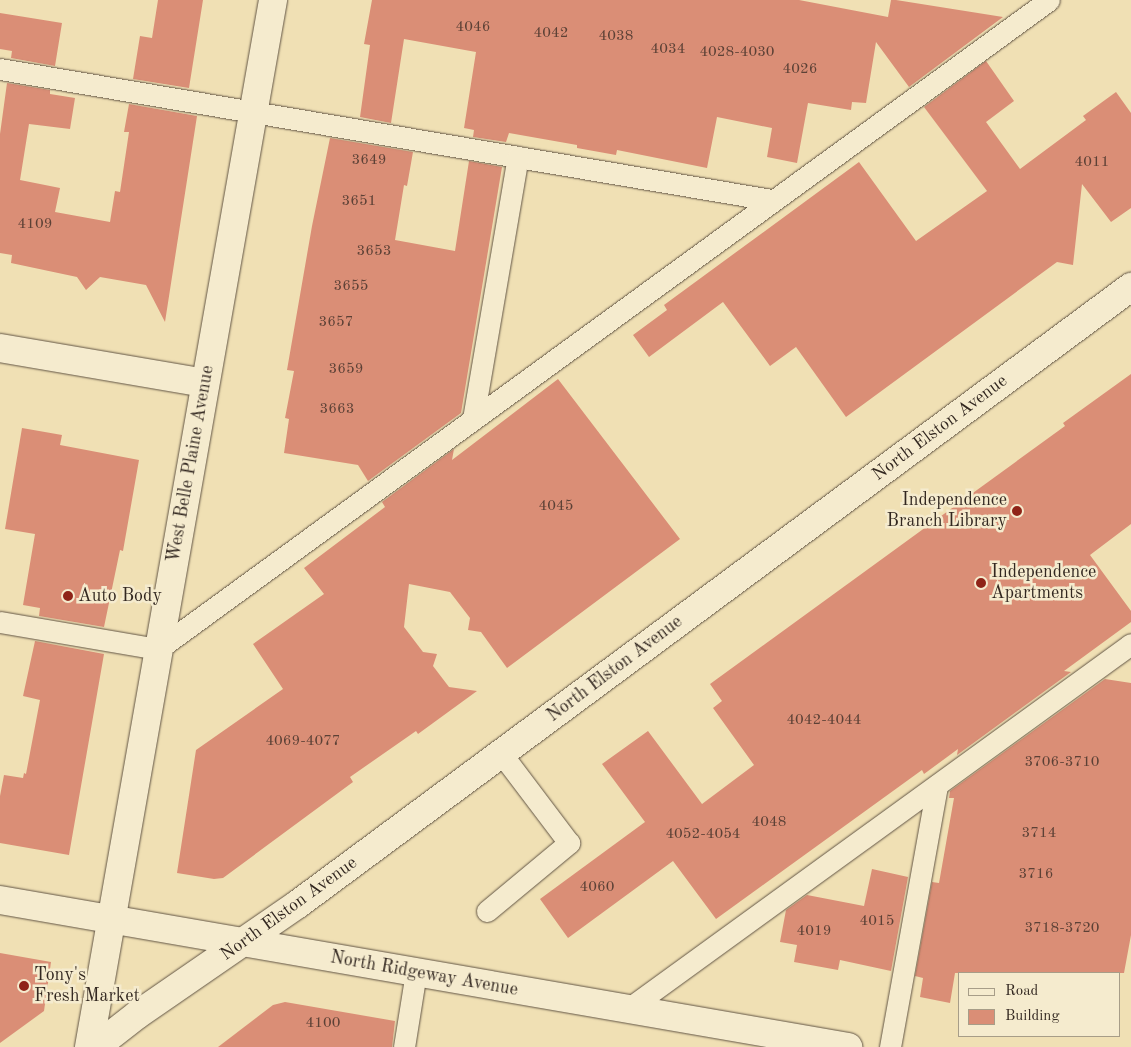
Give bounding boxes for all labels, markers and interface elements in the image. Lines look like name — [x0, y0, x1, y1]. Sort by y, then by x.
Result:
house number: 4046 — [456, 19, 490, 37]
house number: 4042 — [534, 25, 568, 43]
house number: 4038 — [599, 28, 633, 46]
house number: 4034 — [651, 41, 685, 59]
house number: 4028-4030 — [699, 44, 775, 62]
house number: 4026 — [783, 61, 817, 79]
house number: 3649 — [352, 152, 386, 170]
house number: 4011 — [1075, 154, 1109, 172]
house number: 3651 — [342, 193, 376, 211]
house number: 4109 — [18, 216, 52, 234]
house number: 3653 — [357, 243, 391, 261]
house number: 3655 — [334, 278, 368, 296]
house number: 3657 — [319, 314, 353, 332]
house number: 3659 — [329, 361, 363, 379]
street label: West Belle Plaine Avenue — [163, 364, 219, 564]
street label: North Elston Avenue — [868, 370, 1012, 486]
house number: 3663 — [320, 401, 354, 419]
place label: Independence Branch Library — [887, 490, 1007, 532]
house number: 4045 — [539, 498, 573, 516]
marker: Independence Branch Library — [1011, 505, 1023, 517]
place label: Independence Apartments — [991, 562, 1096, 604]
marker: Independence Apartments — [975, 577, 987, 589]
place label: Auto Body — [78, 585, 162, 607]
marker: Auto Body — [62, 590, 74, 602]
street label: North Elston Avenue — [543, 611, 687, 727]
house number: 4042-4044 — [786, 712, 862, 730]
house number: 4069-4077 — [265, 733, 341, 751]
house number: 3706-3710 — [1024, 754, 1100, 772]
house number: 4048 — [752, 814, 786, 832]
house number: 3714 — [1022, 825, 1056, 843]
house number: 4052-4054 — [665, 826, 741, 844]
street label: North Elston Avenue — [216, 852, 362, 966]
house number: 3716 — [1019, 866, 1053, 884]
house number: 4060 — [580, 879, 614, 897]
house number: 4015 — [860, 913, 894, 931]
house number: 3718-3720 — [1024, 920, 1100, 938]
house number: 4019 — [797, 923, 831, 941]
street label: North Ridgeway Avenue — [328, 947, 520, 1001]
place label: Tony's Fresh Market — [34, 965, 140, 1008]
legend — [958, 972, 1121, 1037]
marker: Tony's Fresh Market — [18, 980, 30, 992]
text: Road — [1005, 984, 1038, 999]
text: Building — [1005, 1009, 1060, 1024]
house number: 4100 — [306, 1015, 340, 1033]

